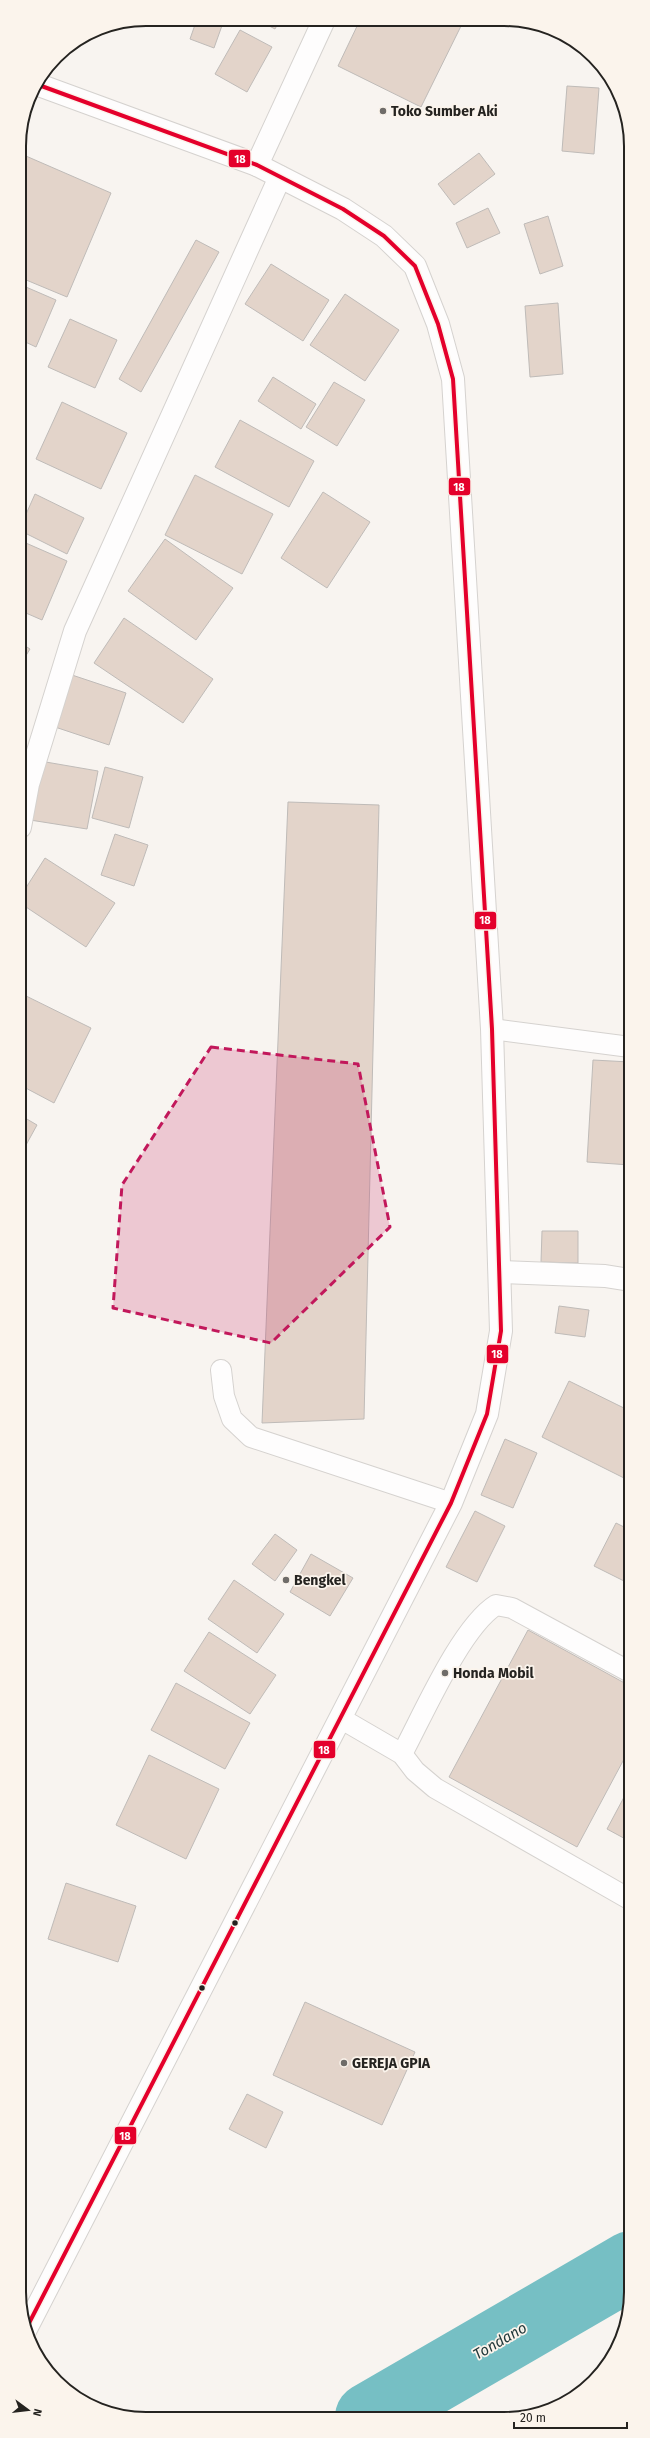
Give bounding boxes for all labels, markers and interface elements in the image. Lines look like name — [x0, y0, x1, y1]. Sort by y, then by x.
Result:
place label: Toko Sumber Aki — [391, 103, 498, 120]
marker: Toko Sumber Aki — [378, 106, 388, 116]
line badge: 18 — [228, 149, 251, 168]
text: 18 — [234, 153, 246, 166]
line badge: 18 — [448, 477, 471, 496]
text: 18 — [453, 481, 465, 494]
line badge: 18 — [474, 911, 497, 930]
text: 18 — [479, 914, 491, 927]
line badge: 18 — [486, 1344, 509, 1364]
text: 18 — [491, 1348, 503, 1361]
place label: Bengkel — [294, 1572, 346, 1589]
marker: Bengkel — [281, 1575, 291, 1585]
place label: Honda Mobil — [453, 1665, 534, 1682]
marker: Honda Mobil — [440, 1668, 450, 1678]
line badge: 18 — [313, 1740, 336, 1759]
text: 18 — [318, 1744, 330, 1757]
unlabelled marker — [230, 1918, 240, 1928]
unlabelled marker — [197, 1983, 207, 1993]
place label: GEREJA GPIA — [352, 2055, 431, 2072]
marker: GEREJA GPIA — [339, 2058, 349, 2068]
line badge: 18 — [114, 2126, 137, 2145]
text: 18 — [119, 2130, 131, 2143]
water label: Tondano — [470, 2318, 530, 2364]
north arrow — [8, 2390, 48, 2430]
scale bar — [514, 2404, 627, 2430]
text: N — [30, 2407, 44, 2418]
text: 20 m — [520, 2411, 546, 2425]

